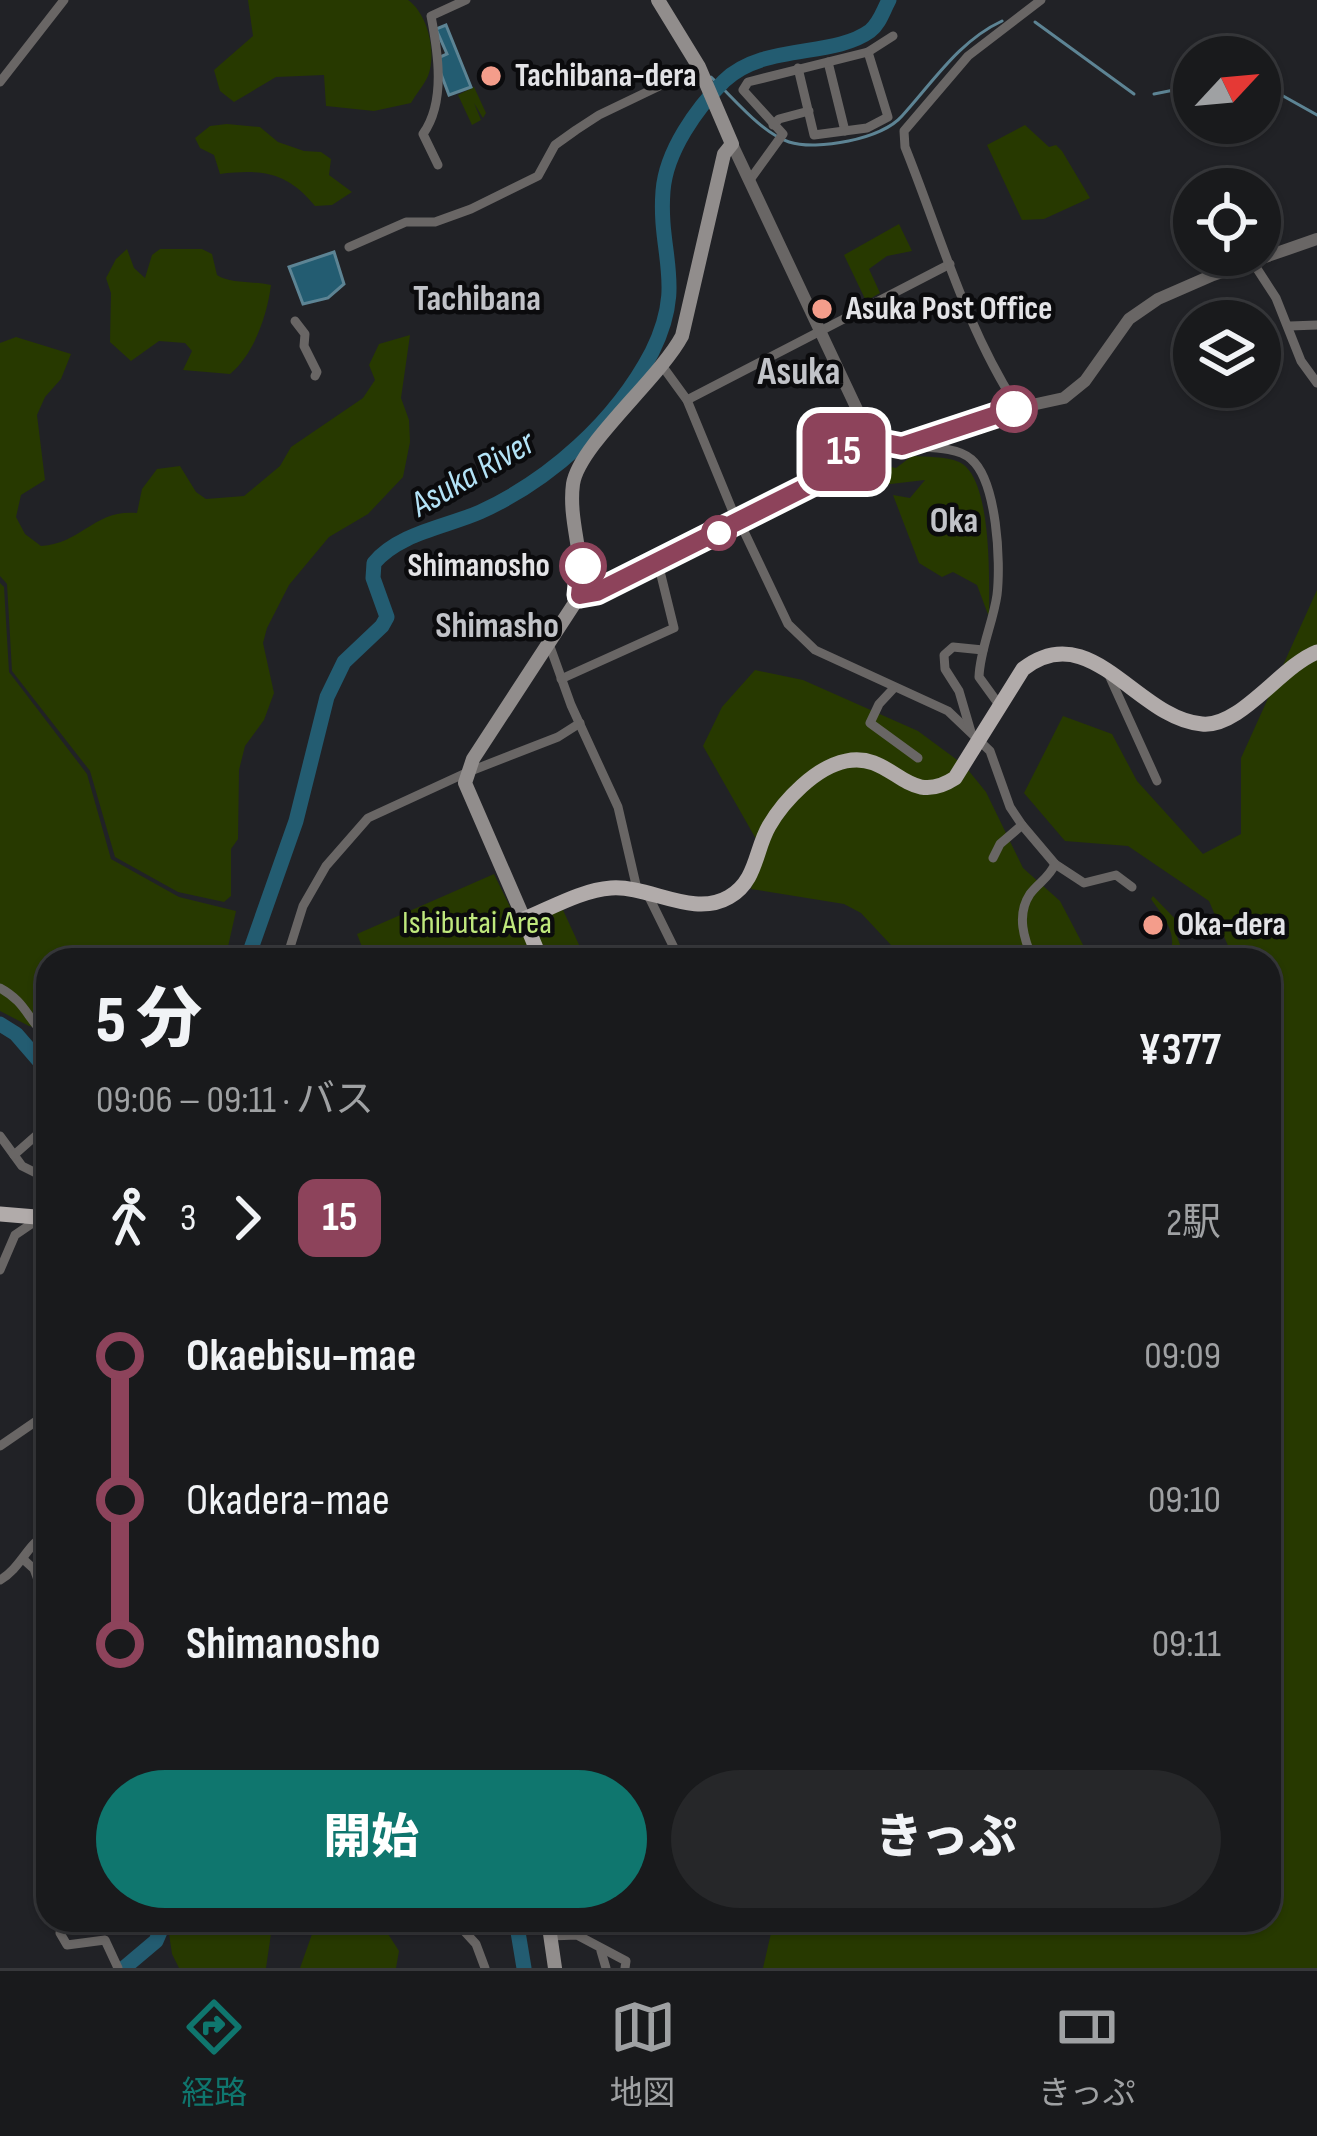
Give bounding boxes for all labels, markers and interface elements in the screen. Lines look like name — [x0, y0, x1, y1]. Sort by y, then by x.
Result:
north arrow — [1173, 36, 1281, 144]
map controls — [1173, 36, 1281, 408]
place label: Tachibana-dera — [515, 56, 697, 96]
marker: Tachibana-dera — [478, 63, 504, 89]
button: locate — [1173, 168, 1281, 276]
district label: Tachibana — [413, 278, 541, 321]
place label: Asuka Post Office — [845, 289, 1052, 329]
marker: Asuka Post Office — [809, 296, 835, 322]
button: layers — [1173, 300, 1281, 408]
district label: Asuka — [756, 349, 841, 396]
unlabelled marker — [992, 387, 1036, 431]
line badge: 15 — [790, 413, 898, 491]
water label: Asuka River — [402, 420, 544, 528]
text: 15 — [827, 426, 862, 477]
district label: Oka — [930, 500, 978, 543]
unlabelled marker — [703, 517, 735, 549]
marker: Shimanosho — [561, 544, 605, 588]
place label: Shimanosho — [408, 546, 550, 586]
district label: Shimasho — [435, 605, 559, 648]
park label: Ishibutai Area — [402, 903, 552, 943]
place label: Oka-dera — [1177, 905, 1286, 945]
marker: Oka-dera — [1140, 912, 1166, 938]
text: 5 分 — [96, 982, 202, 1061]
text: ¥377 — [1138, 1023, 1221, 1078]
text: 09:06 – 09:11 · バス — [96, 1077, 374, 1124]
icon: walk — [96, 1185, 162, 1251]
icon: forward — [214, 1185, 280, 1251]
text: 15 — [322, 1192, 357, 1243]
text: 3 — [180, 1195, 196, 1242]
text: 2駅 — [1166, 1200, 1221, 1247]
text: Okaebisu-mae — [186, 1329, 416, 1384]
text: 09:09 — [1144, 1333, 1221, 1380]
text: Okadera-mae — [186, 1473, 390, 1528]
text: 09:10 — [1148, 1477, 1221, 1524]
text: Shimanosho — [186, 1617, 380, 1672]
text: 09:11 — [1152, 1621, 1221, 1668]
button: 開始 — [96, 1770, 647, 1908]
button: きっぷ — [671, 1770, 1221, 1908]
tab: 経路 — [181, 1994, 247, 2114]
tab: 地図 — [610, 1994, 676, 2114]
tab: きっぷ — [1038, 1994, 1136, 2114]

